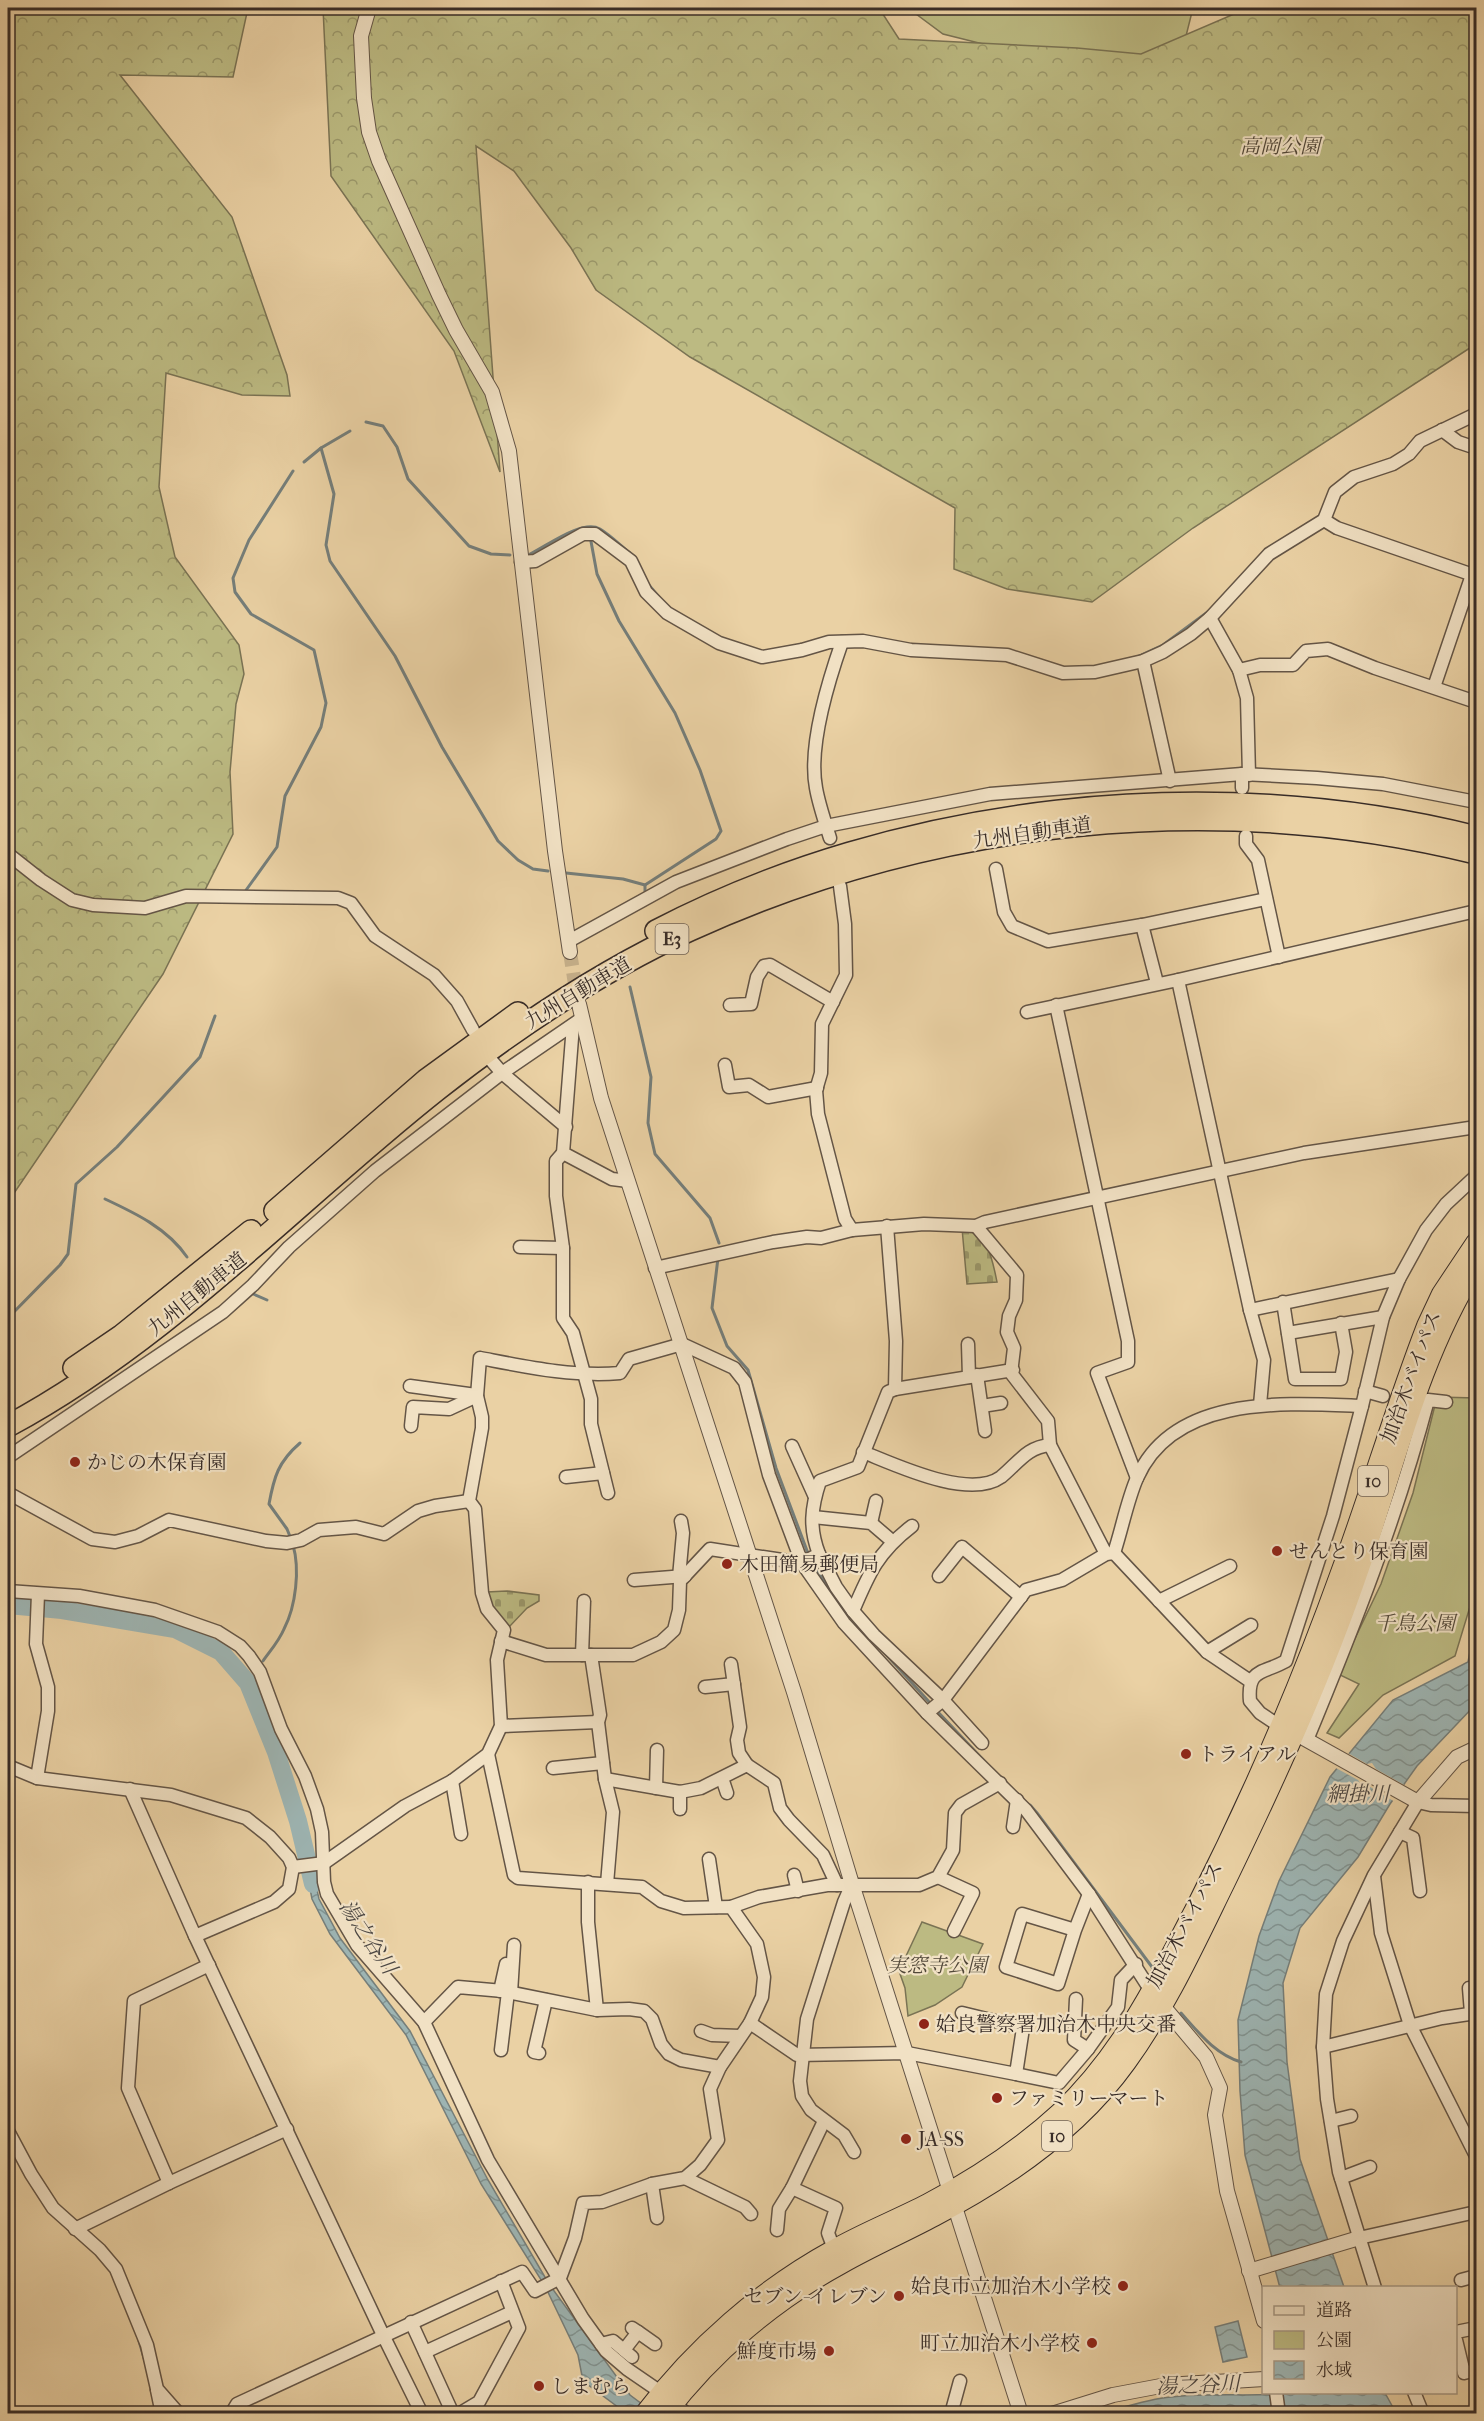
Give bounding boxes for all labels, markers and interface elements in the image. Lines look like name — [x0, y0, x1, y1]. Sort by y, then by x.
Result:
park label: 高岡公園 — [1240, 135, 1323, 158]
street label: 九州自動車道 — [971, 813, 1093, 853]
road number: E3 — [656, 924, 688, 954]
street label: 九州自動車道 — [521, 952, 635, 1034]
street label: 九州自動車道 — [143, 1247, 251, 1341]
street label: 加治木バイパス — [1376, 1307, 1446, 1447]
place label: かじの木保育園 — [87, 1451, 227, 1474]
marker: かじの木保育園 — [68, 1455, 82, 1469]
road number: 10 — [1358, 1466, 1388, 1496]
place label: せんとり保育園 — [1289, 1540, 1429, 1563]
marker: せんとり保育園 — [1270, 1544, 1284, 1558]
place label: 木田簡易郵便局 — [739, 1553, 879, 1576]
marker: 木田簡易郵便局 — [720, 1557, 734, 1571]
park label: 千鳥公園 — [1375, 1612, 1458, 1635]
place label: トライアル — [1198, 1743, 1296, 1766]
marker: トライアル — [1179, 1747, 1193, 1761]
water label: 網掛川 — [1327, 1782, 1391, 1806]
street label: 加治木バイパス — [1142, 1858, 1228, 1992]
water label: 湯之谷川 — [335, 1895, 403, 1980]
park label: 実窓寺公園 — [887, 1954, 990, 1977]
place label: 姶良警察署加治木中央交番 — [936, 2013, 1176, 2036]
marker: 姶良警察署加治木中央交番 — [917, 2017, 931, 2031]
place label: ファミリーマート — [1009, 2087, 1169, 2110]
marker: ファミリーマート — [990, 2091, 1004, 2105]
road number: 10 — [1042, 2121, 1072, 2151]
place label: JA-SS — [916, 2128, 964, 2151]
marker: JA-SS — [899, 2132, 913, 2146]
place label: 姶良市立加治木小学校 — [911, 2275, 1111, 2298]
marker: 姶良市立加治木小学校 — [1116, 2279, 1130, 2293]
place label: セブン-イレブン — [743, 2285, 887, 2308]
legend — [1262, 2286, 1457, 2394]
marker: セブン-イレブン — [892, 2289, 906, 2303]
text: 道路 — [1316, 2300, 1352, 2321]
text: 公園 — [1316, 2330, 1352, 2351]
place label: 町立加治木小学校 — [920, 2332, 1080, 2355]
marker: 町立加治木小学校 — [1085, 2336, 1099, 2350]
place label: 鮮度市場 — [737, 2340, 817, 2363]
marker: 鮮度市場 — [822, 2344, 836, 2358]
text: 水域 — [1316, 2360, 1352, 2381]
water label: 湯之谷川 — [1156, 2371, 1242, 2398]
place label: しまむら — [551, 2375, 631, 2398]
marker: しまむら — [532, 2379, 546, 2393]

